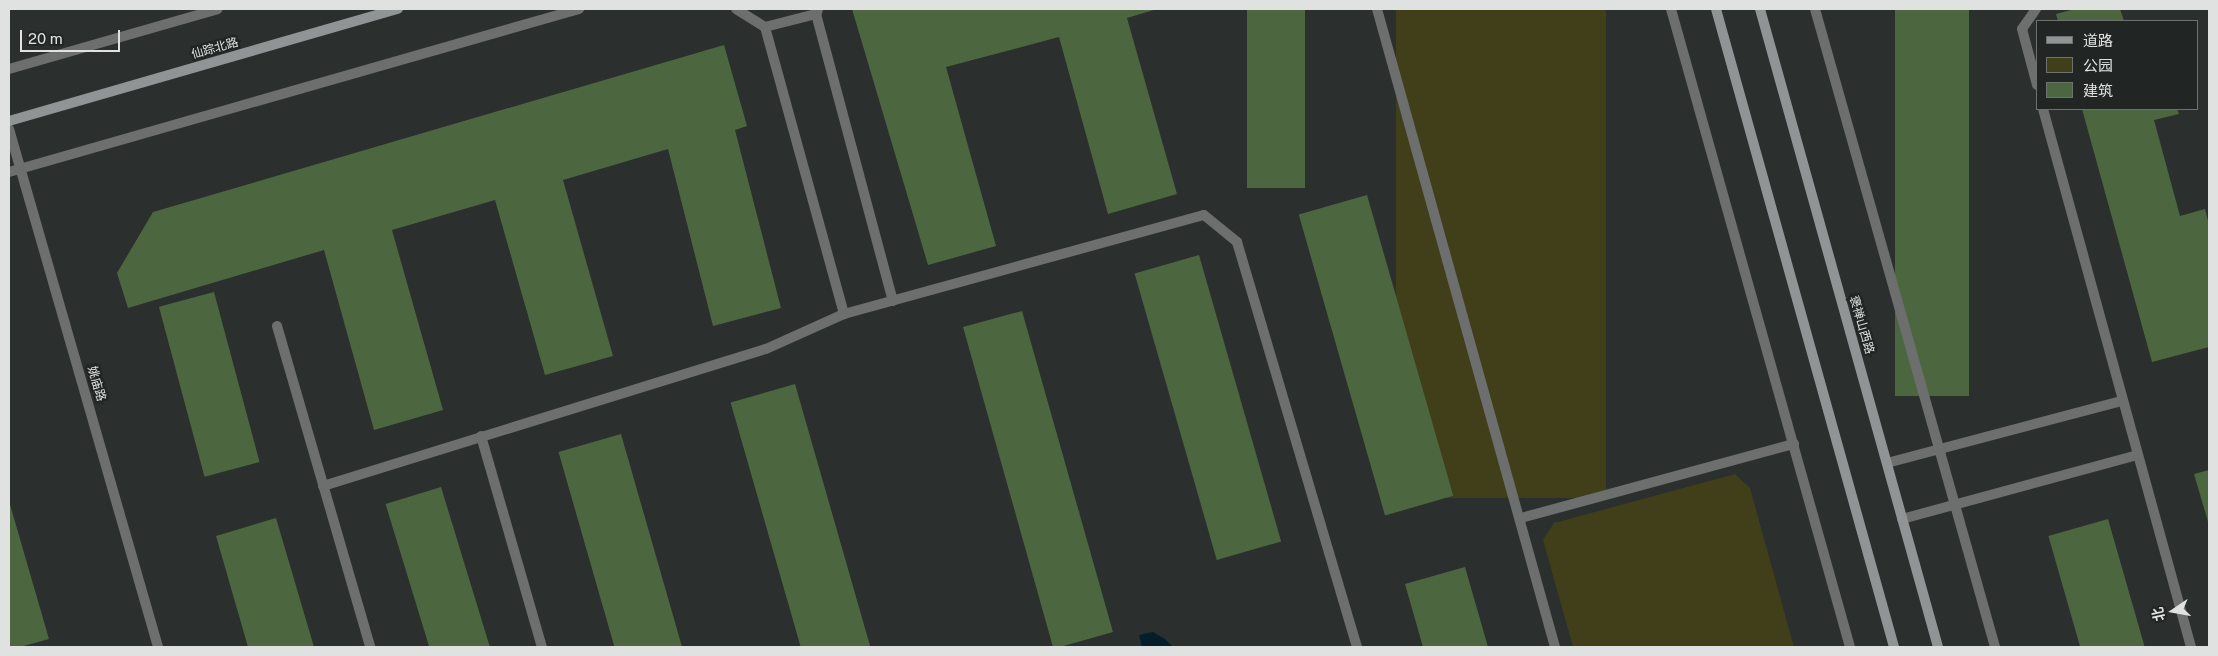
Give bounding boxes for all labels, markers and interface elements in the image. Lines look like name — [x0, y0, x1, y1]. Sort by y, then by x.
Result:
scale bar — [22, 20, 122, 52]
legend — [2036, 20, 2198, 110]
text: 20 m — [28, 30, 63, 47]
text: 道路 — [2083, 32, 2113, 49]
street label: 仙踪北路 — [190, 35, 240, 63]
text: 公园 — [2083, 57, 2113, 74]
text: 建筑 — [2083, 82, 2113, 99]
street label: 褒禅山西路 — [1846, 294, 1876, 356]
street label: 姚庙路 — [84, 365, 108, 403]
north arrow — [2148, 586, 2198, 636]
text: 北 — [2149, 606, 2168, 623]

